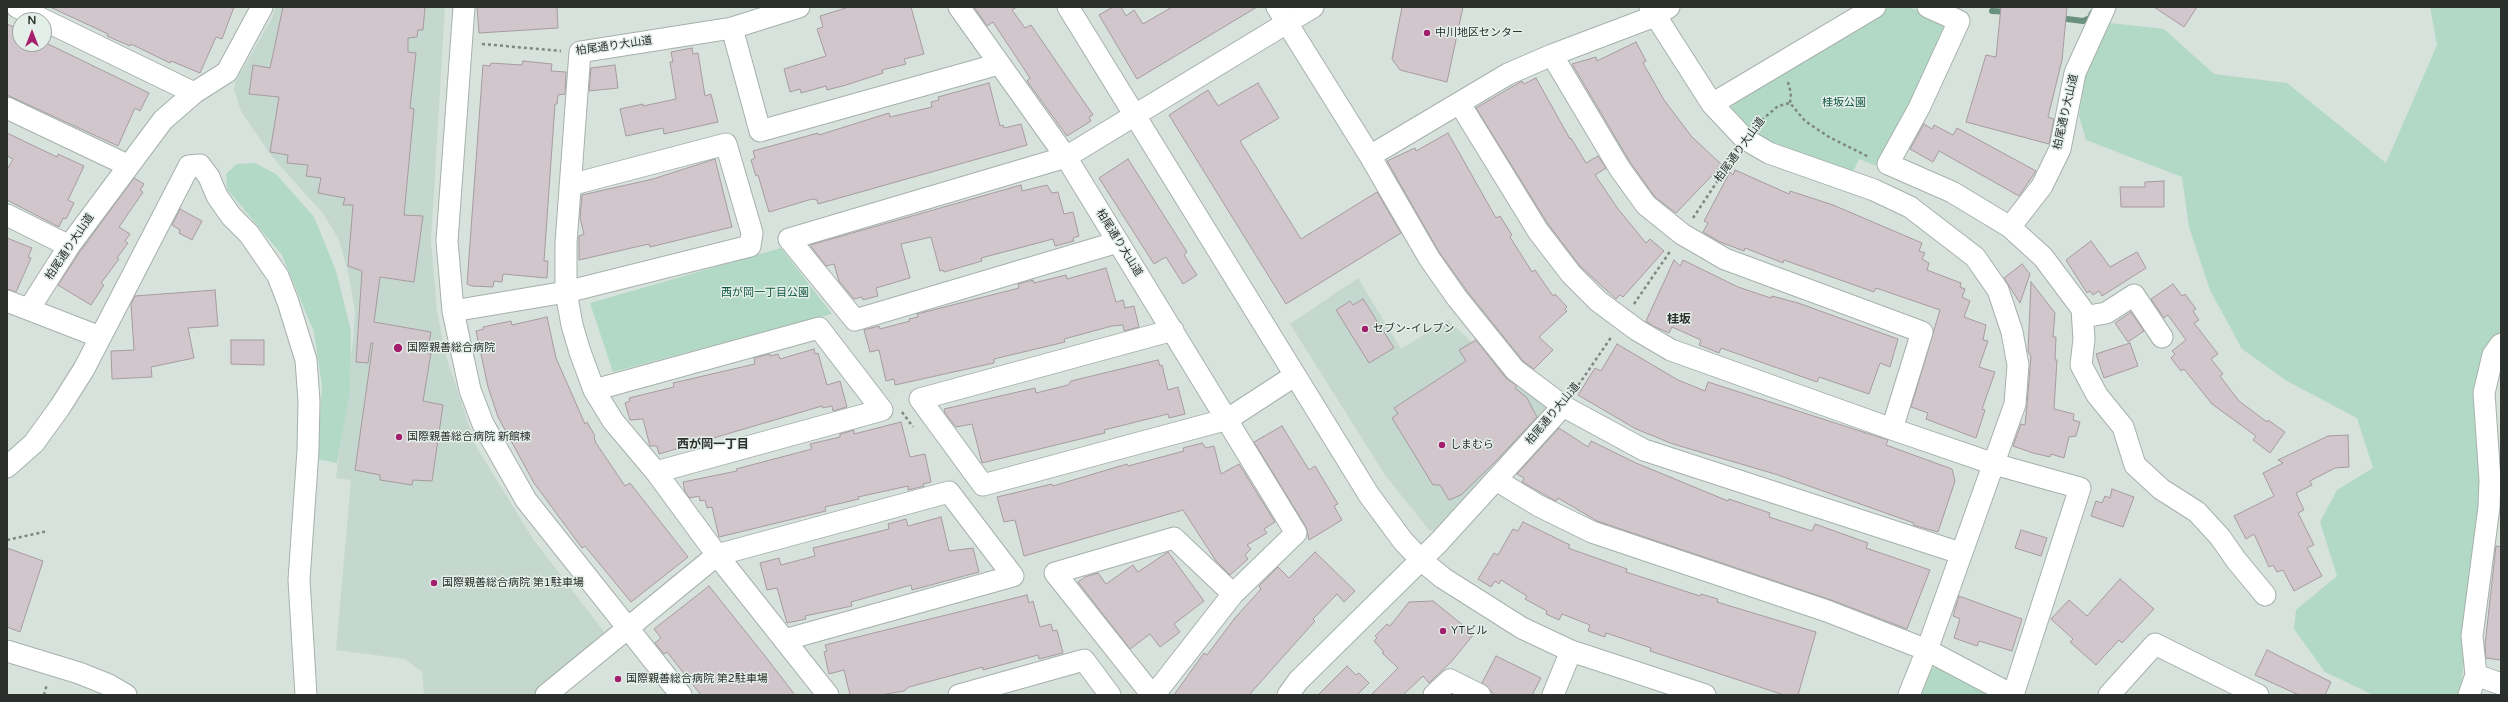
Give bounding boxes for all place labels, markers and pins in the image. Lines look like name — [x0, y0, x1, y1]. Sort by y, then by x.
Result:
place label: 中川地区センター — [1435, 26, 1523, 40]
marker: 中川地区センター — [1422, 28, 1432, 38]
place label: セブン-イレブン — [1373, 322, 1454, 336]
marker: セブン-イレブン — [1360, 324, 1370, 334]
place label: 国際親善総合病院 — [407, 341, 495, 355]
marker: 国際親善総合病院 — [392, 342, 404, 354]
place label: 国際親善総合病院 新館棟 — [407, 430, 531, 444]
marker: 国際親善総合病院 新館棟 — [394, 432, 404, 442]
place label: しまむら — [1450, 438, 1494, 452]
marker: しまむら — [1437, 440, 1447, 450]
place label: 国際親善総合病院 第1駐車場 — [442, 576, 584, 590]
marker: 国際親善総合病院 第1駐車場 — [429, 578, 439, 588]
place label: YTビル — [1451, 624, 1487, 638]
marker: YTビル — [1438, 626, 1448, 636]
place label: 国際親善総合病院 第2駐車場 — [626, 672, 768, 686]
marker: 国際親善総合病院 第2駐車場 — [613, 674, 623, 684]

